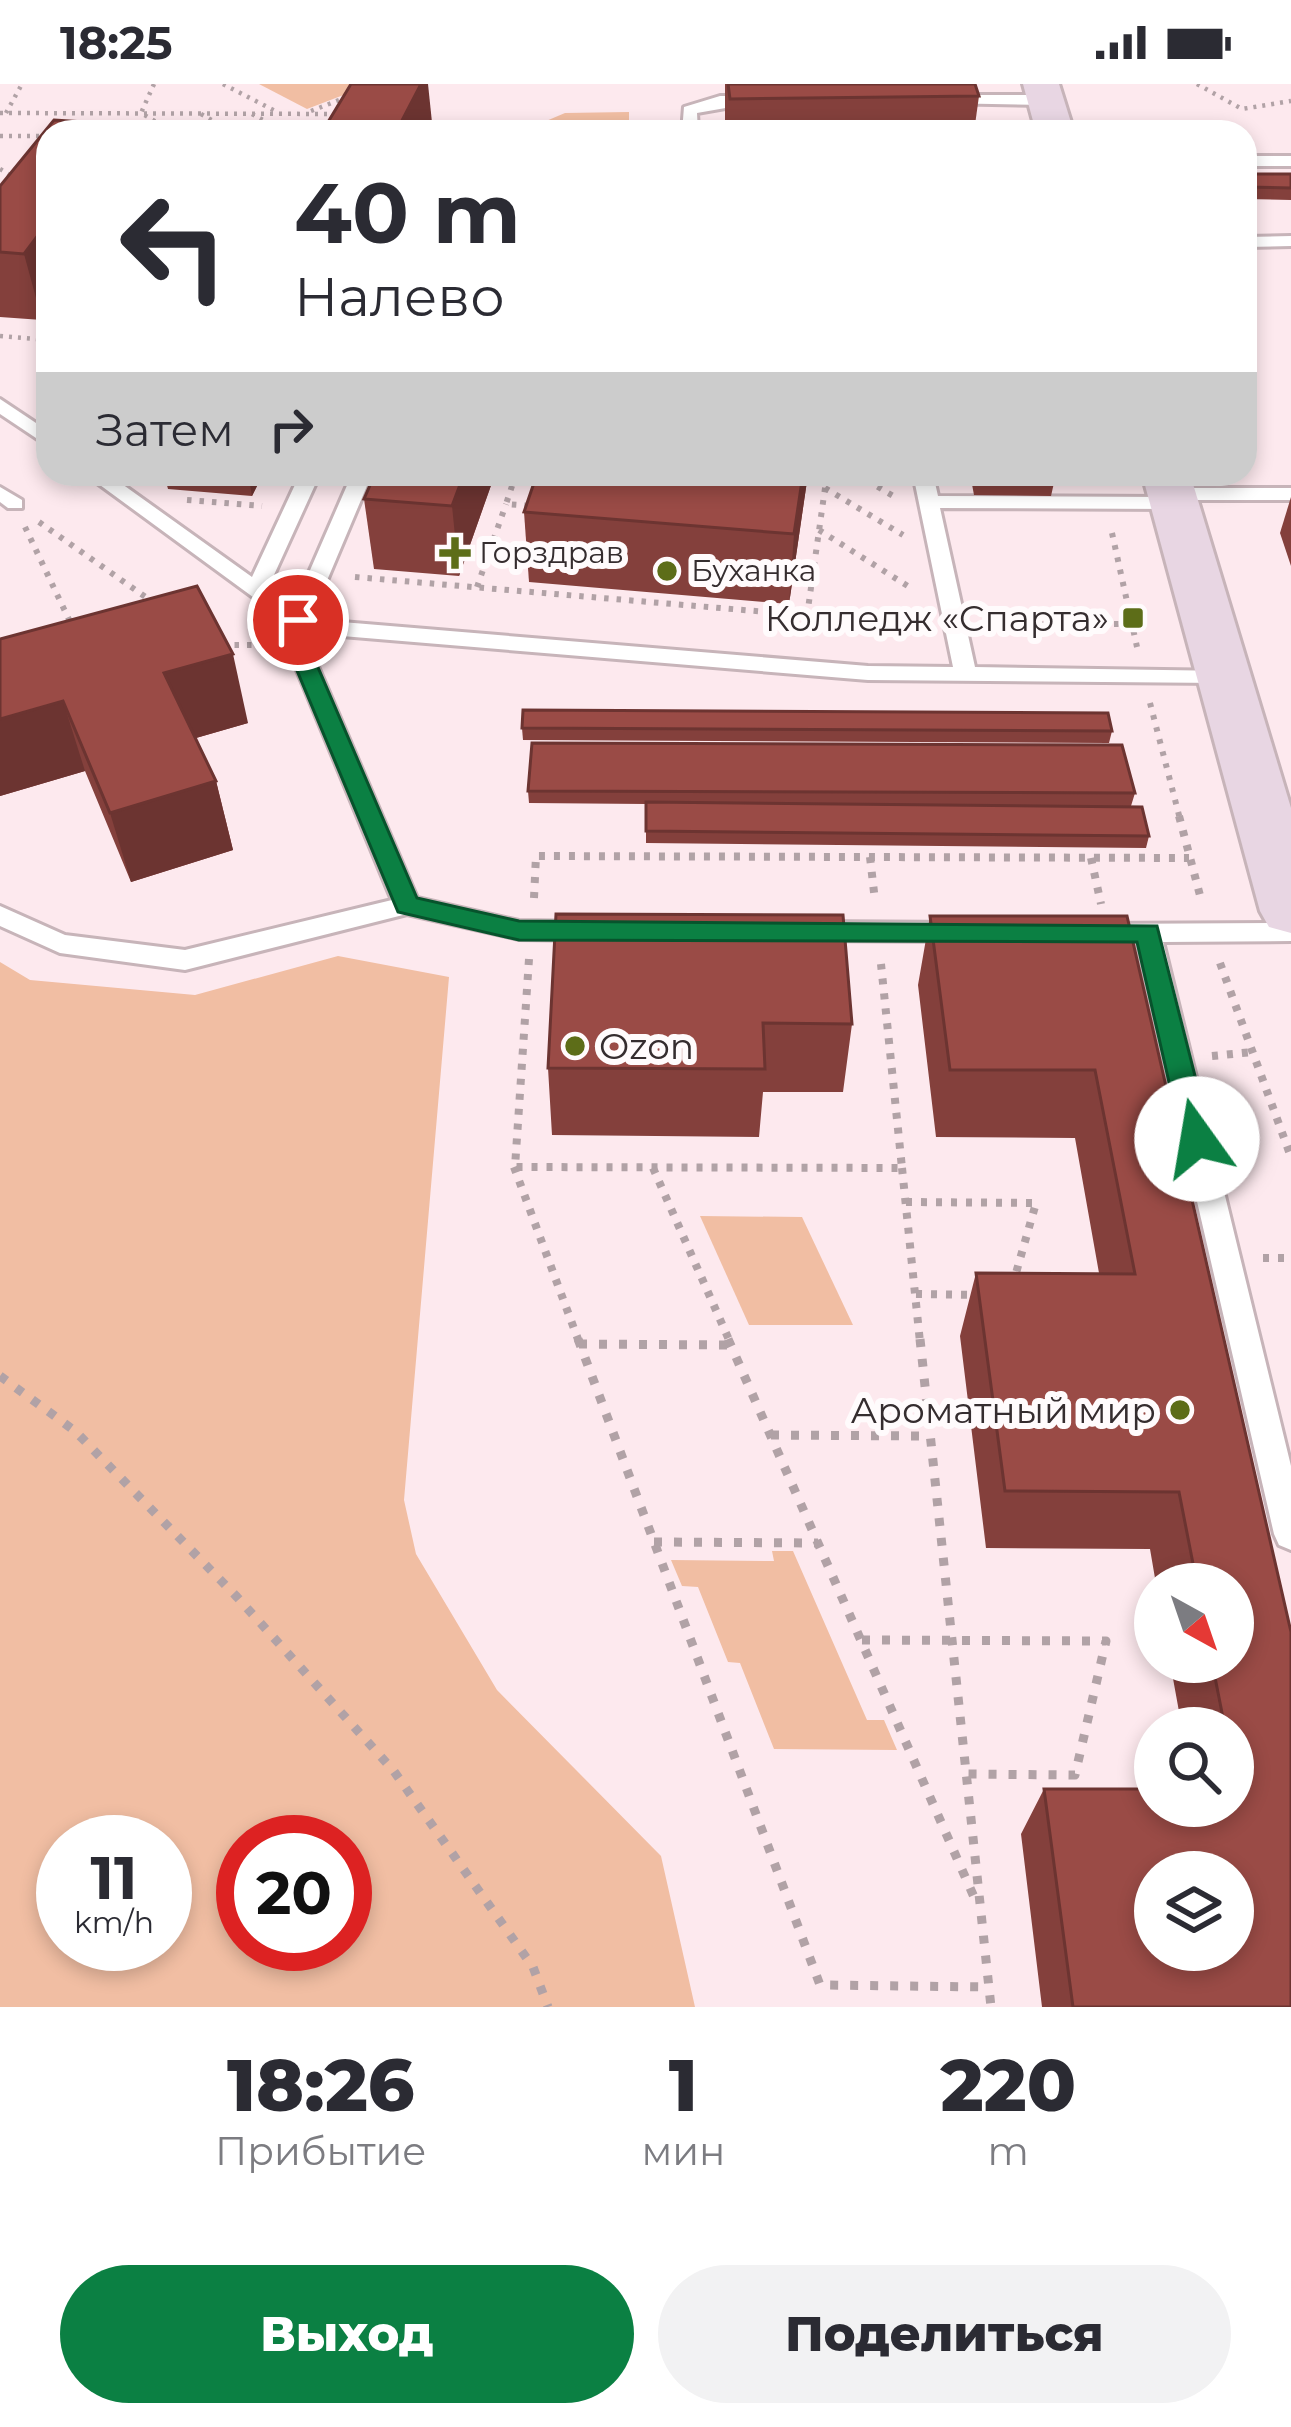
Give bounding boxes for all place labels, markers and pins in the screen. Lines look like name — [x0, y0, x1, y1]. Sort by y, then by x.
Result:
place label: Горздрав — [479, 534, 624, 571]
marker: Горздрав — [442, 540, 468, 566]
place label: Буханка — [691, 552, 816, 589]
marker: Буханка — [654, 558, 680, 584]
pin — [247, 569, 349, 671]
place label: Колледж «Спарта» — [765, 596, 1109, 640]
marker: Колледж «Спарта» — [1120, 605, 1146, 631]
place label: Ozon — [599, 1024, 694, 1068]
marker: Ozon — [562, 1033, 588, 1059]
place label: Ароматный мир — [851, 1388, 1156, 1432]
marker: Ароматный мир — [1167, 1397, 1193, 1423]

